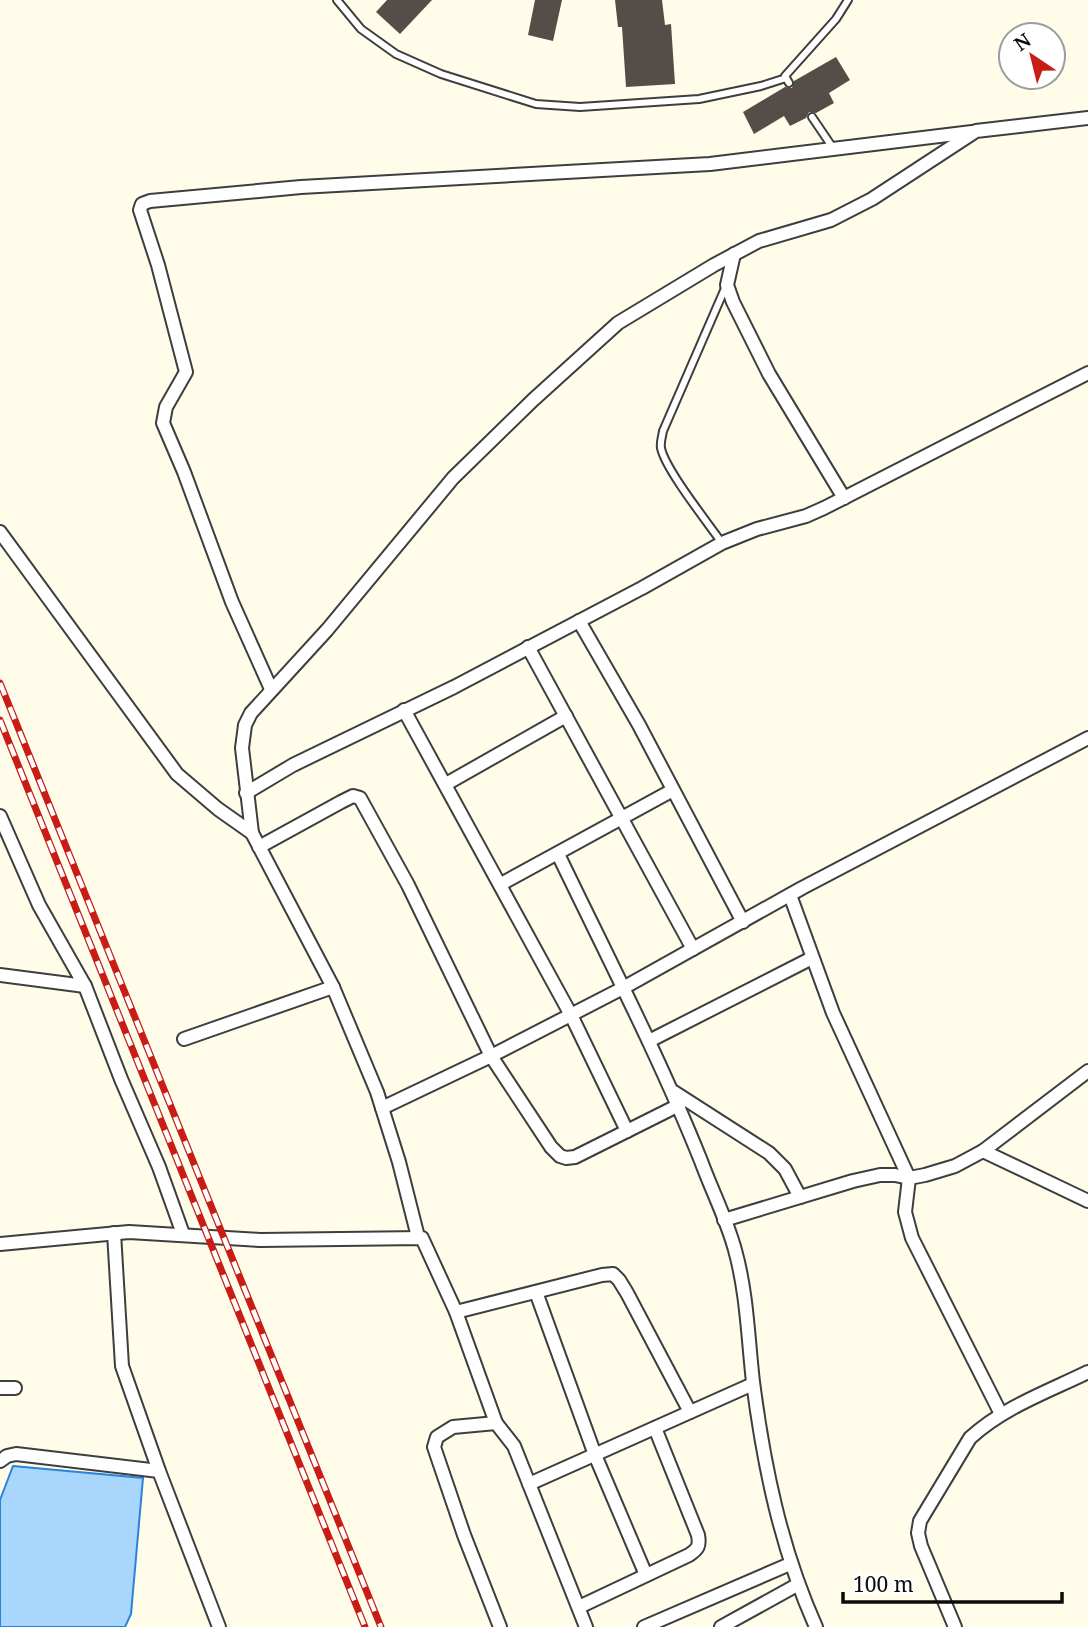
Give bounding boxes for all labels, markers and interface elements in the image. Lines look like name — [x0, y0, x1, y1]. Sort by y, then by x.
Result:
north arrow — [997, 21, 1067, 91]
text: N — [1009, 27, 1036, 57]
scale bar — [843, 1560, 1062, 1604]
text: 100 m — [853, 1570, 914, 1598]

